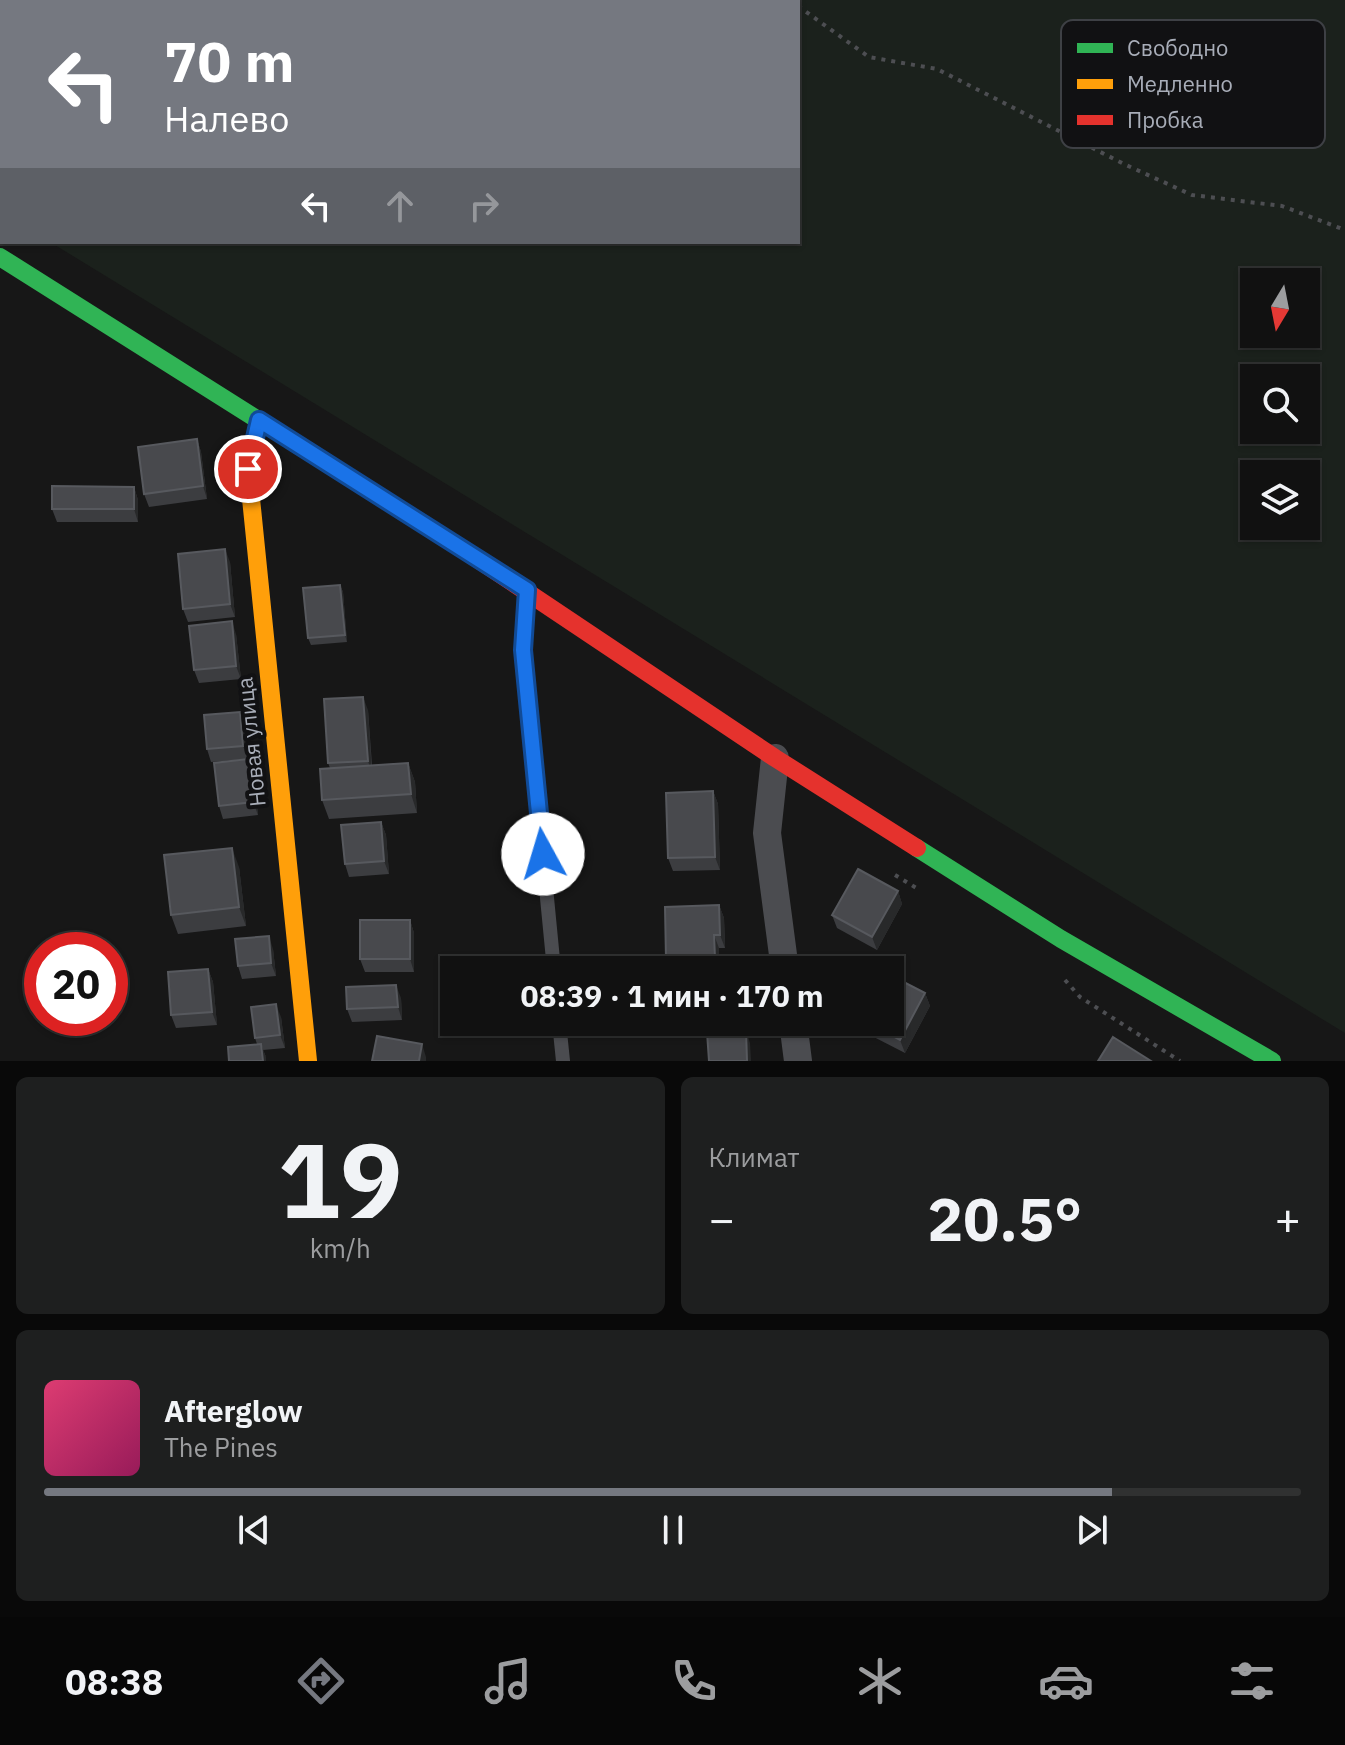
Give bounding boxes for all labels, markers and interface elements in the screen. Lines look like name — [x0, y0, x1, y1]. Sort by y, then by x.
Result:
legend — [1061, 20, 1325, 148]
text: 70 m — [164, 25, 294, 97]
icon: left — [32, 32, 136, 136]
text: Свободно — [1127, 33, 1228, 62]
text: Медленно — [1127, 69, 1233, 98]
text: Налево — [164, 95, 289, 142]
text: Пробка — [1127, 105, 1204, 134]
icon: left — [294, 184, 338, 228]
icon: ahead — [378, 184, 422, 228]
icon: right — [462, 184, 506, 228]
north arrow — [1240, 268, 1320, 348]
map controls — [1240, 268, 1320, 540]
button: search — [1240, 364, 1320, 444]
pin — [214, 435, 282, 503]
icon: arrive — [226, 447, 270, 491]
button: layers — [1240, 460, 1320, 540]
street label: Новая улица — [229, 676, 272, 808]
position arrow — [501, 812, 585, 896]
speed limit sign: 20 — [24, 932, 128, 1036]
text: 08:39 · 1 мин · 170 m — [520, 976, 824, 1015]
text: 19 — [278, 1111, 403, 1247]
text: Климат — [709, 1140, 800, 1174]
text: 20.5° — [927, 1179, 1082, 1258]
text: − — [709, 1190, 735, 1247]
text: + — [1275, 1190, 1301, 1247]
text: km/h — [310, 1231, 371, 1265]
text: Afterglow — [164, 1391, 303, 1430]
text: The Pines — [164, 1430, 278, 1464]
icon: previous — [232, 1508, 276, 1552]
icon: pause — [651, 1508, 695, 1552]
icon: next — [1070, 1508, 1114, 1552]
icon: directions — [293, 1653, 349, 1709]
icon: music — [480, 1653, 536, 1709]
icon: phone — [666, 1653, 722, 1709]
icon: climate — [852, 1653, 908, 1709]
icon: car — [1038, 1653, 1094, 1709]
icon: filters — [1224, 1653, 1280, 1709]
text: 08:38 — [65, 1658, 163, 1705]

